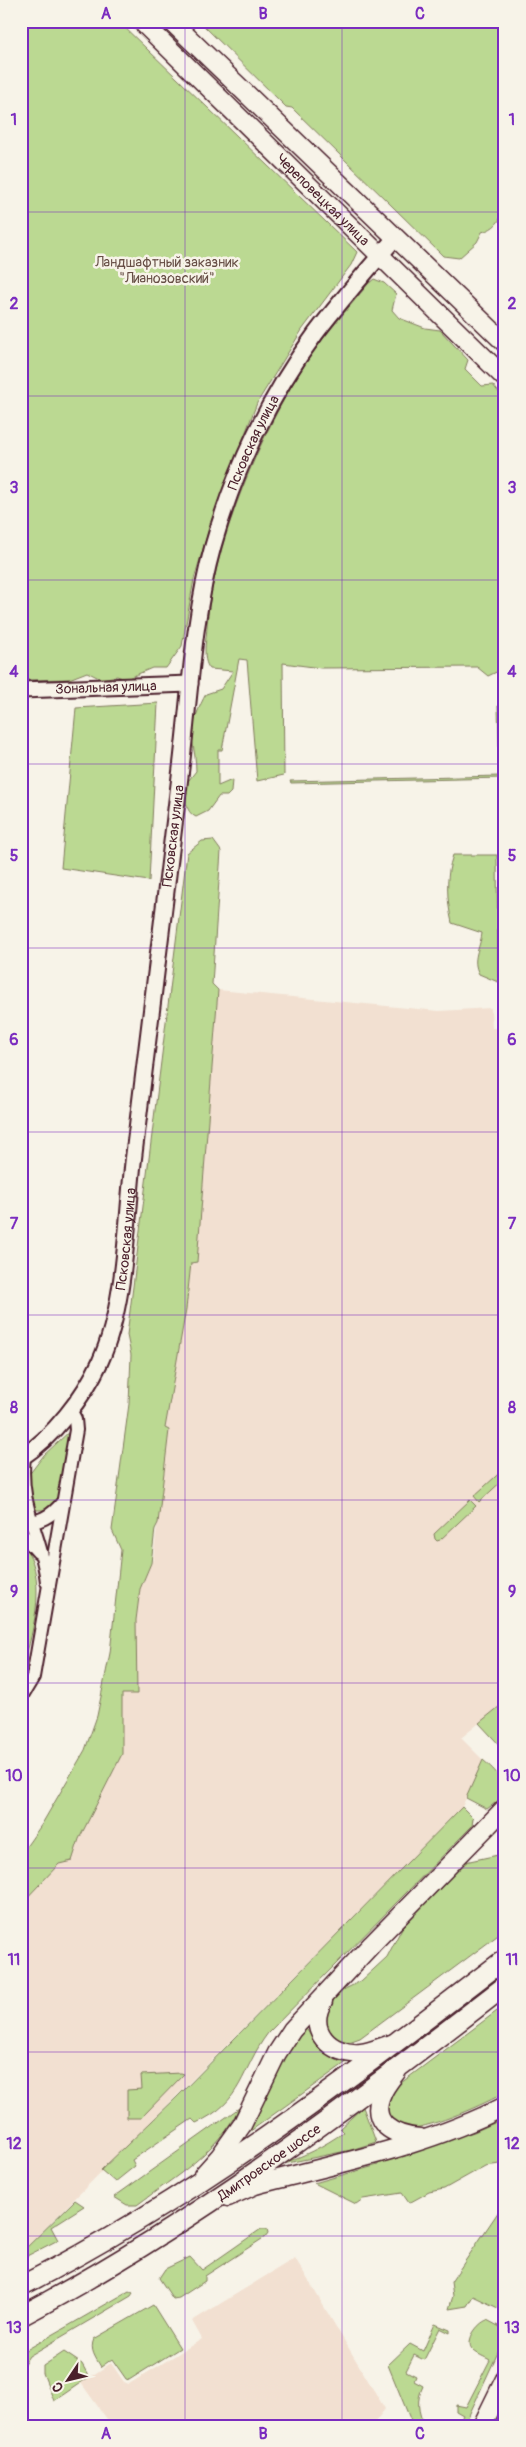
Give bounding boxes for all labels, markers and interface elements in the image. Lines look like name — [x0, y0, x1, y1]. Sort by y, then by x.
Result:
text: A — [101, 4, 112, 24]
text: B — [258, 4, 268, 24]
text: C — [415, 4, 425, 24]
text: 1 — [11, 110, 17, 130]
text: 1 — [509, 110, 515, 130]
street label: Череповецкая улица — [272, 150, 373, 250]
park label: Ландшафтный заказник "Лианозовский" — [94, 254, 239, 287]
text: 2 — [10, 294, 19, 314]
text: 2 — [508, 294, 517, 314]
street label: Псковская улица — [224, 392, 283, 492]
text: 3 — [10, 478, 19, 498]
text: 3 — [508, 478, 517, 498]
text: 4 — [9, 662, 19, 682]
text: 4 — [507, 662, 517, 682]
street label: Зональная улица — [55, 677, 157, 698]
street label: Псковская улица — [159, 784, 188, 888]
text: 5 — [10, 846, 19, 866]
text: 5 — [508, 846, 517, 866]
text: 6 — [9, 1030, 19, 1050]
text: 6 — [507, 1030, 517, 1050]
street label: Псковская улица — [112, 1187, 140, 1291]
text: 7 — [10, 1214, 19, 1234]
text: 7 — [508, 1214, 517, 1234]
text: 8 — [10, 1398, 18, 1418]
text: 8 — [508, 1398, 516, 1418]
text: 9 — [10, 1582, 18, 1602]
text: 9 — [508, 1582, 516, 1602]
text: 10 — [5, 1766, 23, 1786]
text: 10 — [503, 1766, 521, 1786]
text: 11 — [8, 1950, 20, 1970]
text: 11 — [506, 1950, 518, 1970]
street label: Дмитровское шоссе — [213, 2120, 324, 2205]
text: 12 — [6, 2134, 22, 2154]
text: 12 — [504, 2134, 520, 2154]
text: 13 — [6, 2318, 22, 2338]
text: 13 — [504, 2318, 520, 2338]
north arrow — [42, 2354, 92, 2404]
text: С — [48, 2378, 67, 2396]
text: A — [101, 2424, 112, 2444]
text: B — [258, 2424, 268, 2444]
text: C — [415, 2424, 425, 2444]

